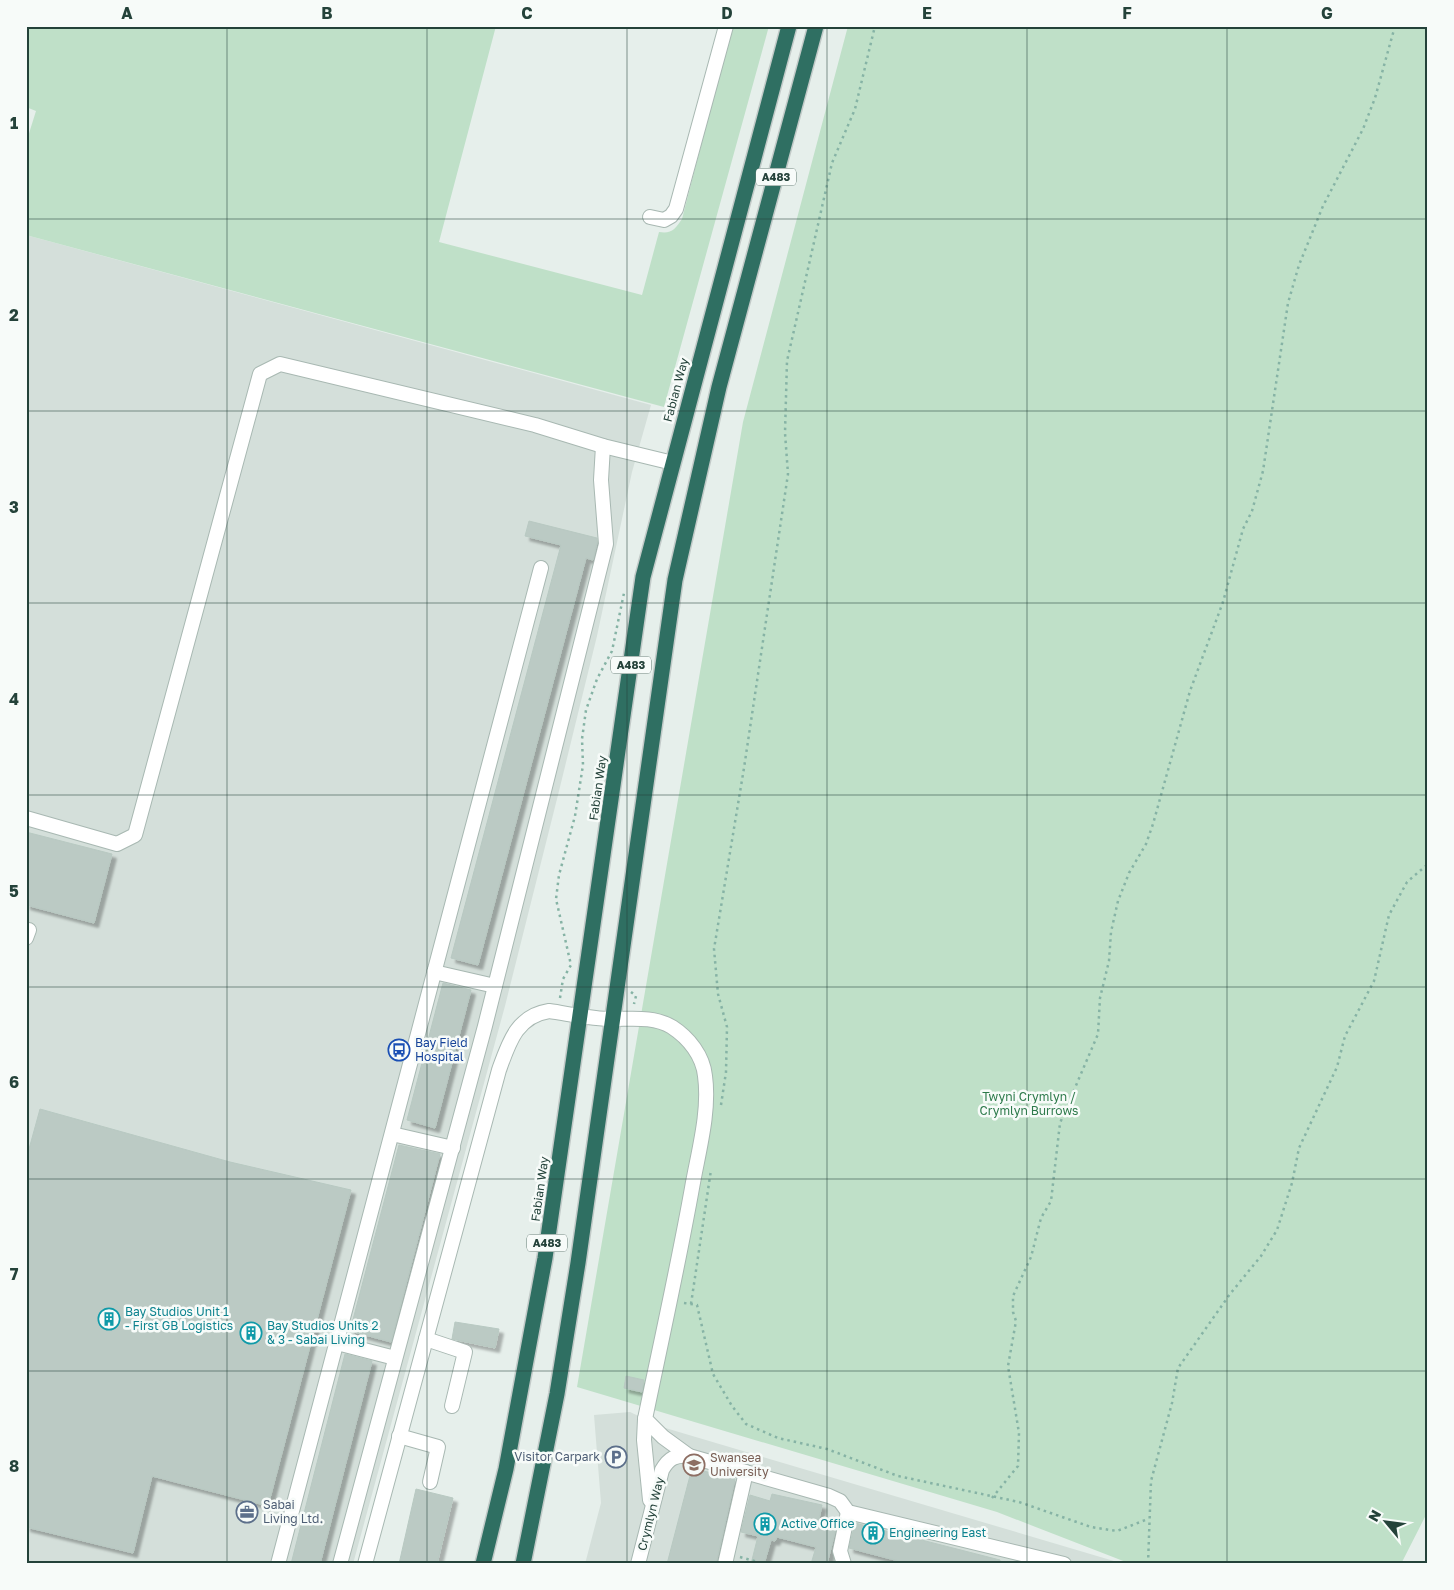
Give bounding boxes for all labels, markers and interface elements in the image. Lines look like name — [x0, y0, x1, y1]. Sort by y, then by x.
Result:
text: A — [121, 3, 133, 23]
text: B — [321, 3, 333, 23]
text: C — [521, 3, 533, 23]
text: D — [721, 3, 733, 23]
text: E — [922, 3, 932, 23]
text: F — [1122, 3, 1132, 23]
text: G — [1321, 3, 1333, 23]
text: 1 — [10, 113, 18, 133]
road number: A483 — [756, 168, 796, 186]
text: 2 — [9, 305, 19, 325]
street label: Fabian Way — [660, 356, 691, 424]
text: 3 — [9, 497, 19, 517]
road number: A483 — [611, 656, 651, 674]
text: 4 — [9, 689, 19, 709]
street label: Fabian Way — [586, 754, 610, 822]
text: 5 — [9, 881, 19, 901]
place label: Bay Field Hospital — [415, 1035, 468, 1064]
bus stop icon: Bay Field Hospital — [387, 1038, 411, 1062]
text: 6 — [9, 1072, 19, 1092]
park label: Twyni Crymlyn / Crymlyn Burrows — [980, 1089, 1078, 1118]
street label: Fabian Way — [528, 1155, 552, 1223]
road number: A483 — [527, 1234, 567, 1252]
text: 7 — [10, 1264, 19, 1284]
place label: Bay Studios Unit 1 - First GB Logistics — [125, 1304, 233, 1333]
building icon: Bay Studios Unit 1 - First GB Logistics — [97, 1307, 121, 1331]
place label: Bay Studios Units 2 & 3 - Sabai Living — [267, 1318, 378, 1347]
building icon: Bay Studios Units 2 & 3 - Sabai Living — [239, 1321, 263, 1345]
parking icon: Visitor Carpark — [604, 1445, 628, 1469]
place label: Visitor Carpark — [514, 1449, 600, 1464]
place label: Swansea University — [710, 1450, 769, 1479]
school or university icon: Swansea University — [682, 1453, 706, 1477]
text: 8 — [9, 1456, 19, 1476]
street label: Crymlyn Way — [634, 1475, 667, 1552]
place label: Sabai Living Ltd. — [263, 1497, 323, 1526]
north arrow — [1362, 1498, 1412, 1548]
office icon: Sabai Living Ltd. — [235, 1500, 259, 1524]
text: N — [1364, 1507, 1384, 1524]
building icon: Active Office — [753, 1512, 777, 1536]
place label: Active Office — [781, 1516, 854, 1531]
building icon: Engineering East — [861, 1521, 885, 1545]
place label: Engineering East — [889, 1525, 987, 1540]

